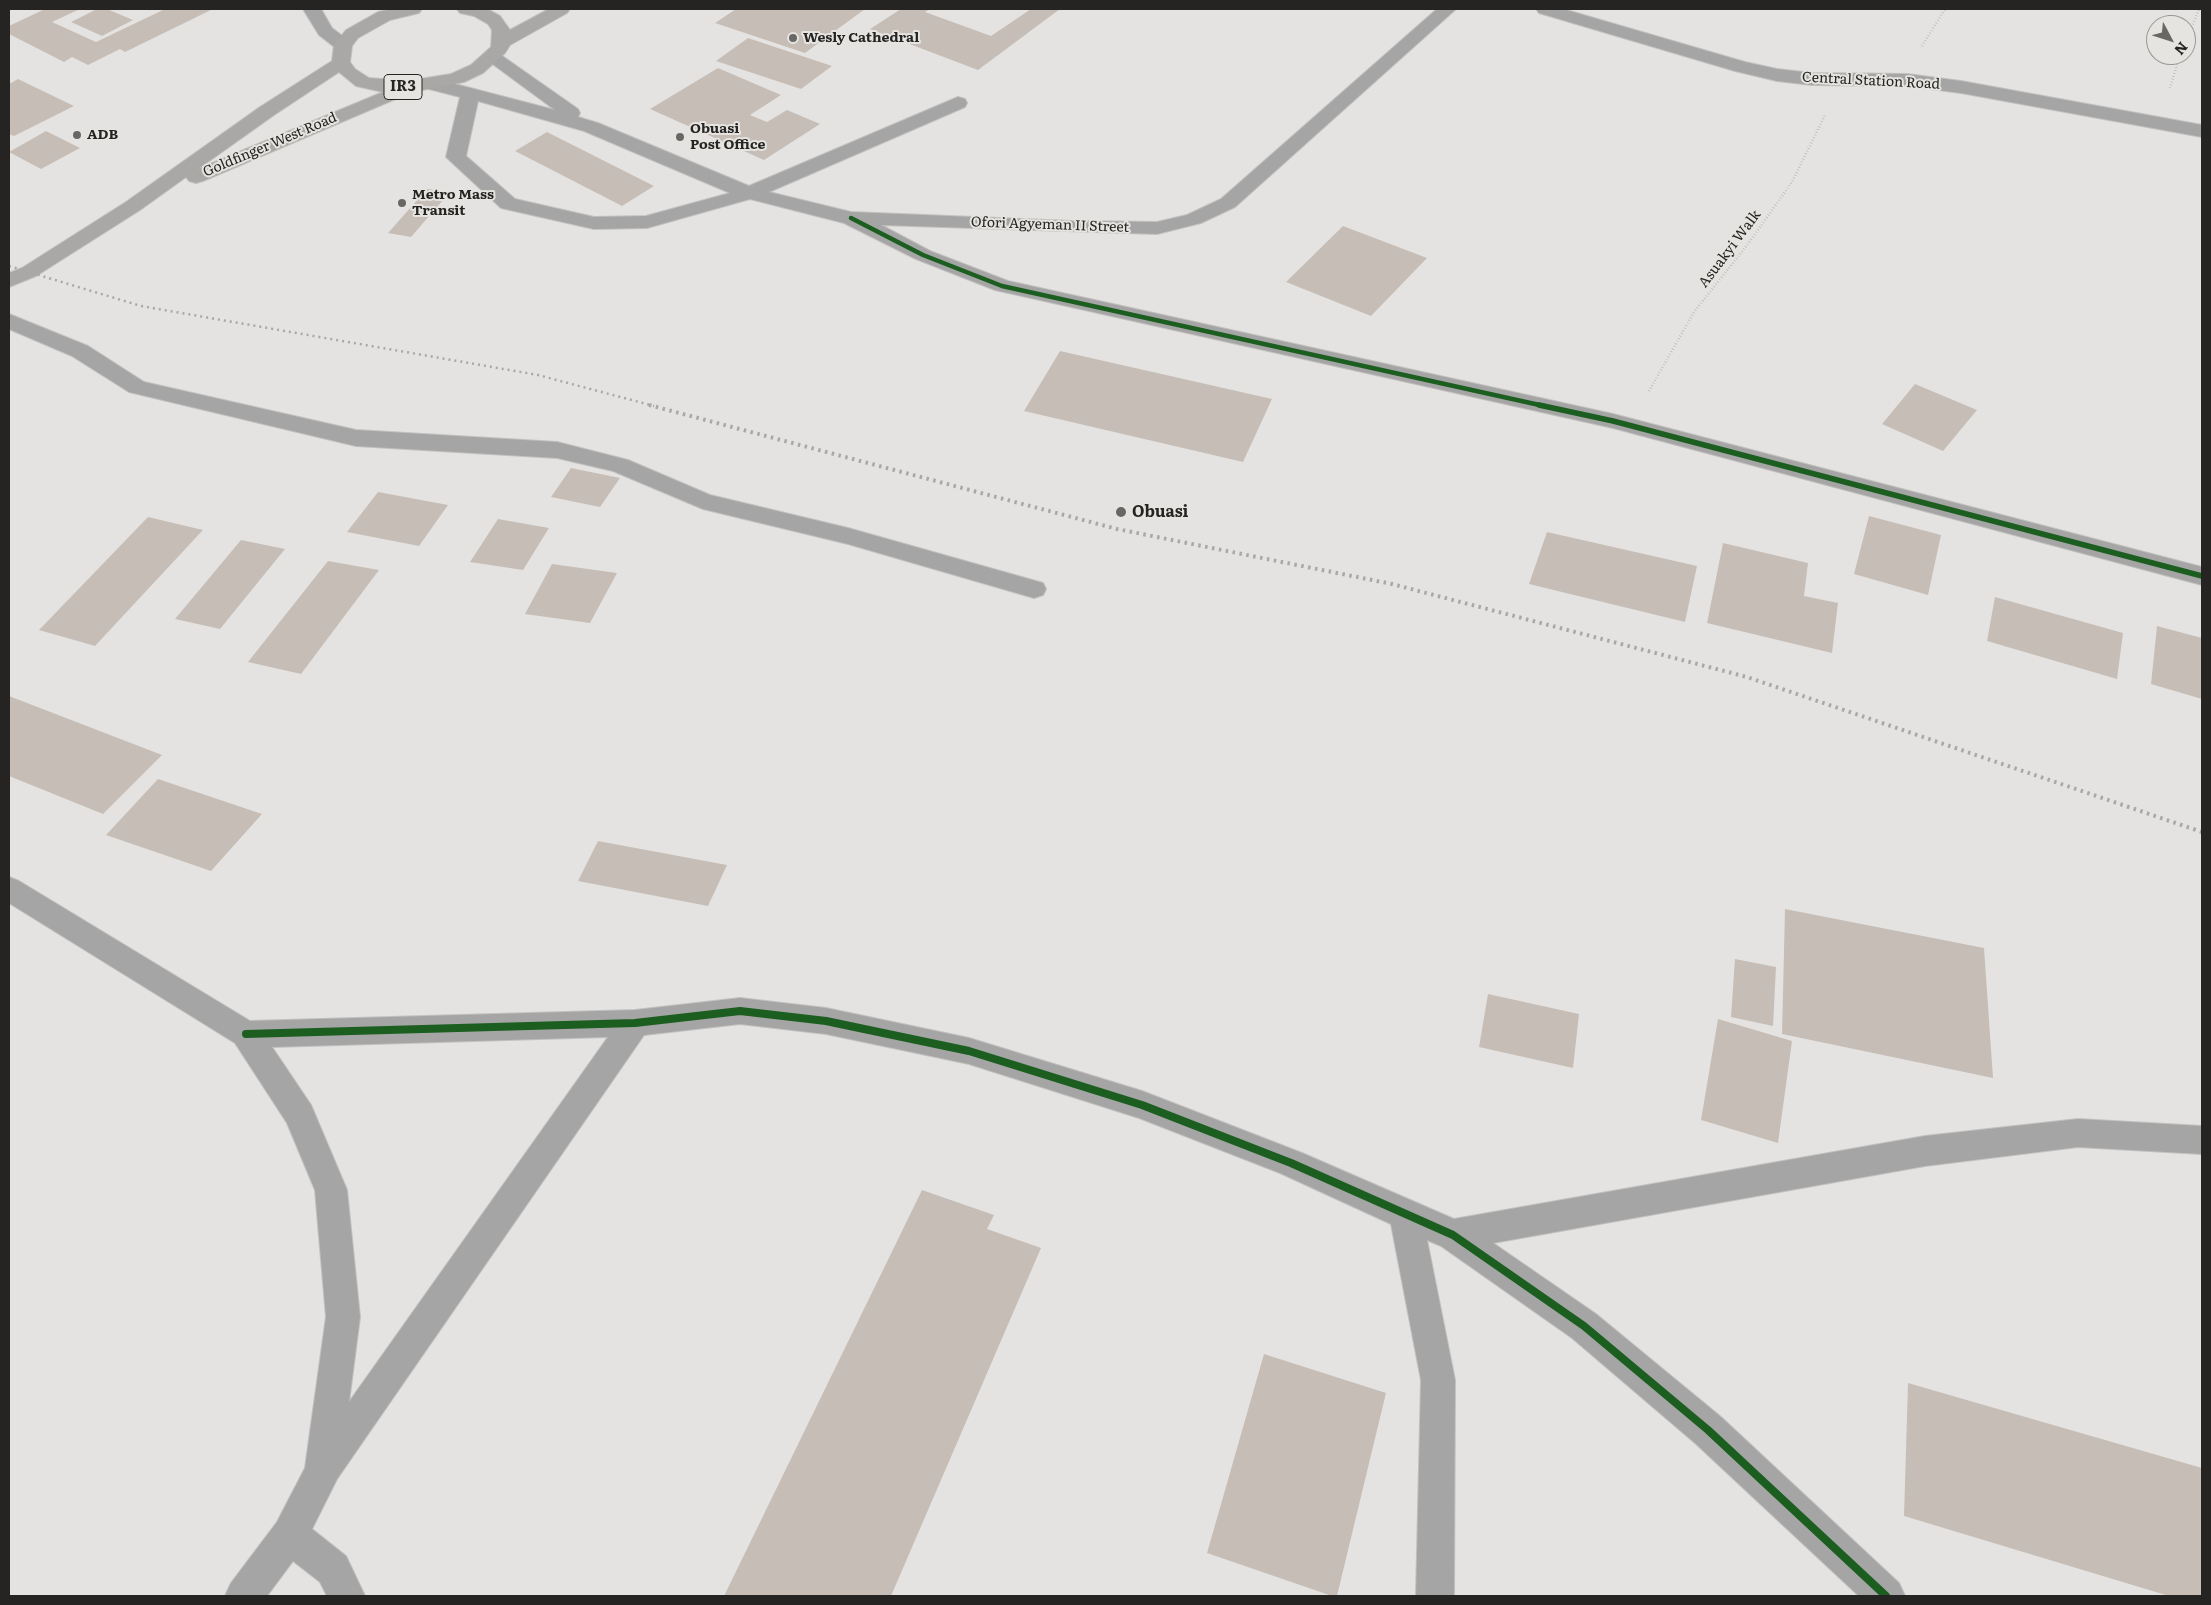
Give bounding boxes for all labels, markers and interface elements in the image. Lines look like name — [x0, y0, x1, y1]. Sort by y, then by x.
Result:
north arrow — [2146, 15, 2196, 65]
place label: Wesly Cathedral — [803, 30, 919, 46]
marker: Wesly Cathedral — [787, 32, 799, 44]
text: N — [2170, 38, 2193, 60]
street label: Central Station Road — [1802, 69, 1940, 93]
road number: IR3 — [384, 74, 422, 100]
street label: Goldfinger West Road — [201, 109, 339, 181]
place label: Obuasi Post Office — [690, 121, 765, 154]
place label: ADB — [87, 127, 118, 143]
marker: ADB — [71, 129, 83, 141]
marker: Obuasi Post Office — [674, 131, 686, 143]
place label: Metro Mass Transit — [412, 187, 494, 220]
marker: Metro Mass Transit — [396, 197, 408, 209]
street label: Asuakyi Walk — [1695, 207, 1765, 291]
street label: Ofori Agyeman II Street — [971, 214, 1129, 236]
place label: Obuasi — [1132, 502, 1188, 522]
marker: Obuasi — [1114, 505, 1128, 519]

